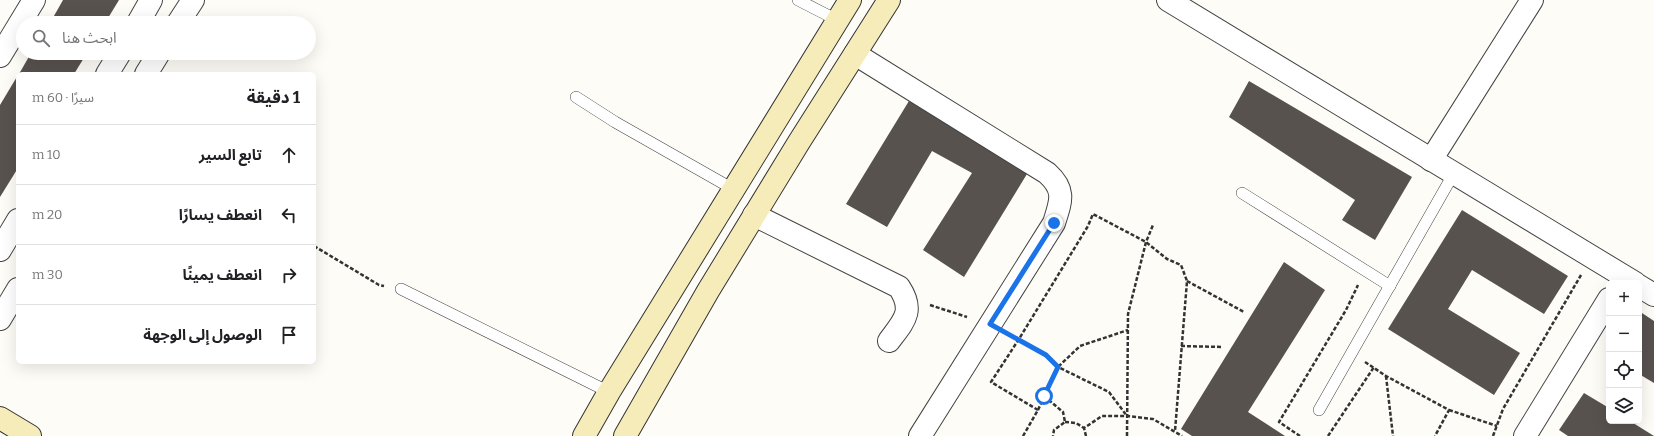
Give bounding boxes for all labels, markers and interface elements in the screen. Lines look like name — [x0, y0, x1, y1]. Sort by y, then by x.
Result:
search box — [16, 16, 316, 60]
icon: search — [30, 27, 52, 49]
text: ابحث هنا — [62, 29, 117, 47]
text: 1 دقيقة — [247, 87, 300, 108]
text: سيرًا · 60 m — [32, 90, 94, 105]
icon: ahead — [278, 144, 300, 166]
text: تابع السير — [199, 146, 262, 164]
text: 10 m — [32, 147, 61, 162]
icon: left — [278, 204, 300, 226]
text: انعطف يسارًا — [179, 206, 262, 224]
text: 20 m — [32, 207, 62, 222]
route end — [1045, 214, 1063, 232]
icon: right — [278, 264, 300, 286]
text: انعطف يمينًا — [183, 266, 262, 284]
text: 30 m — [32, 267, 63, 282]
map controls — [1606, 280, 1642, 424]
button: + — [1606, 280, 1642, 316]
button: − — [1606, 316, 1642, 352]
icon: arrive — [278, 324, 300, 346]
text: الوصول إلى الوجهة — [143, 326, 262, 344]
button: locate — [1606, 352, 1642, 388]
route start — [1035, 387, 1053, 405]
button: layers — [1606, 388, 1642, 424]

